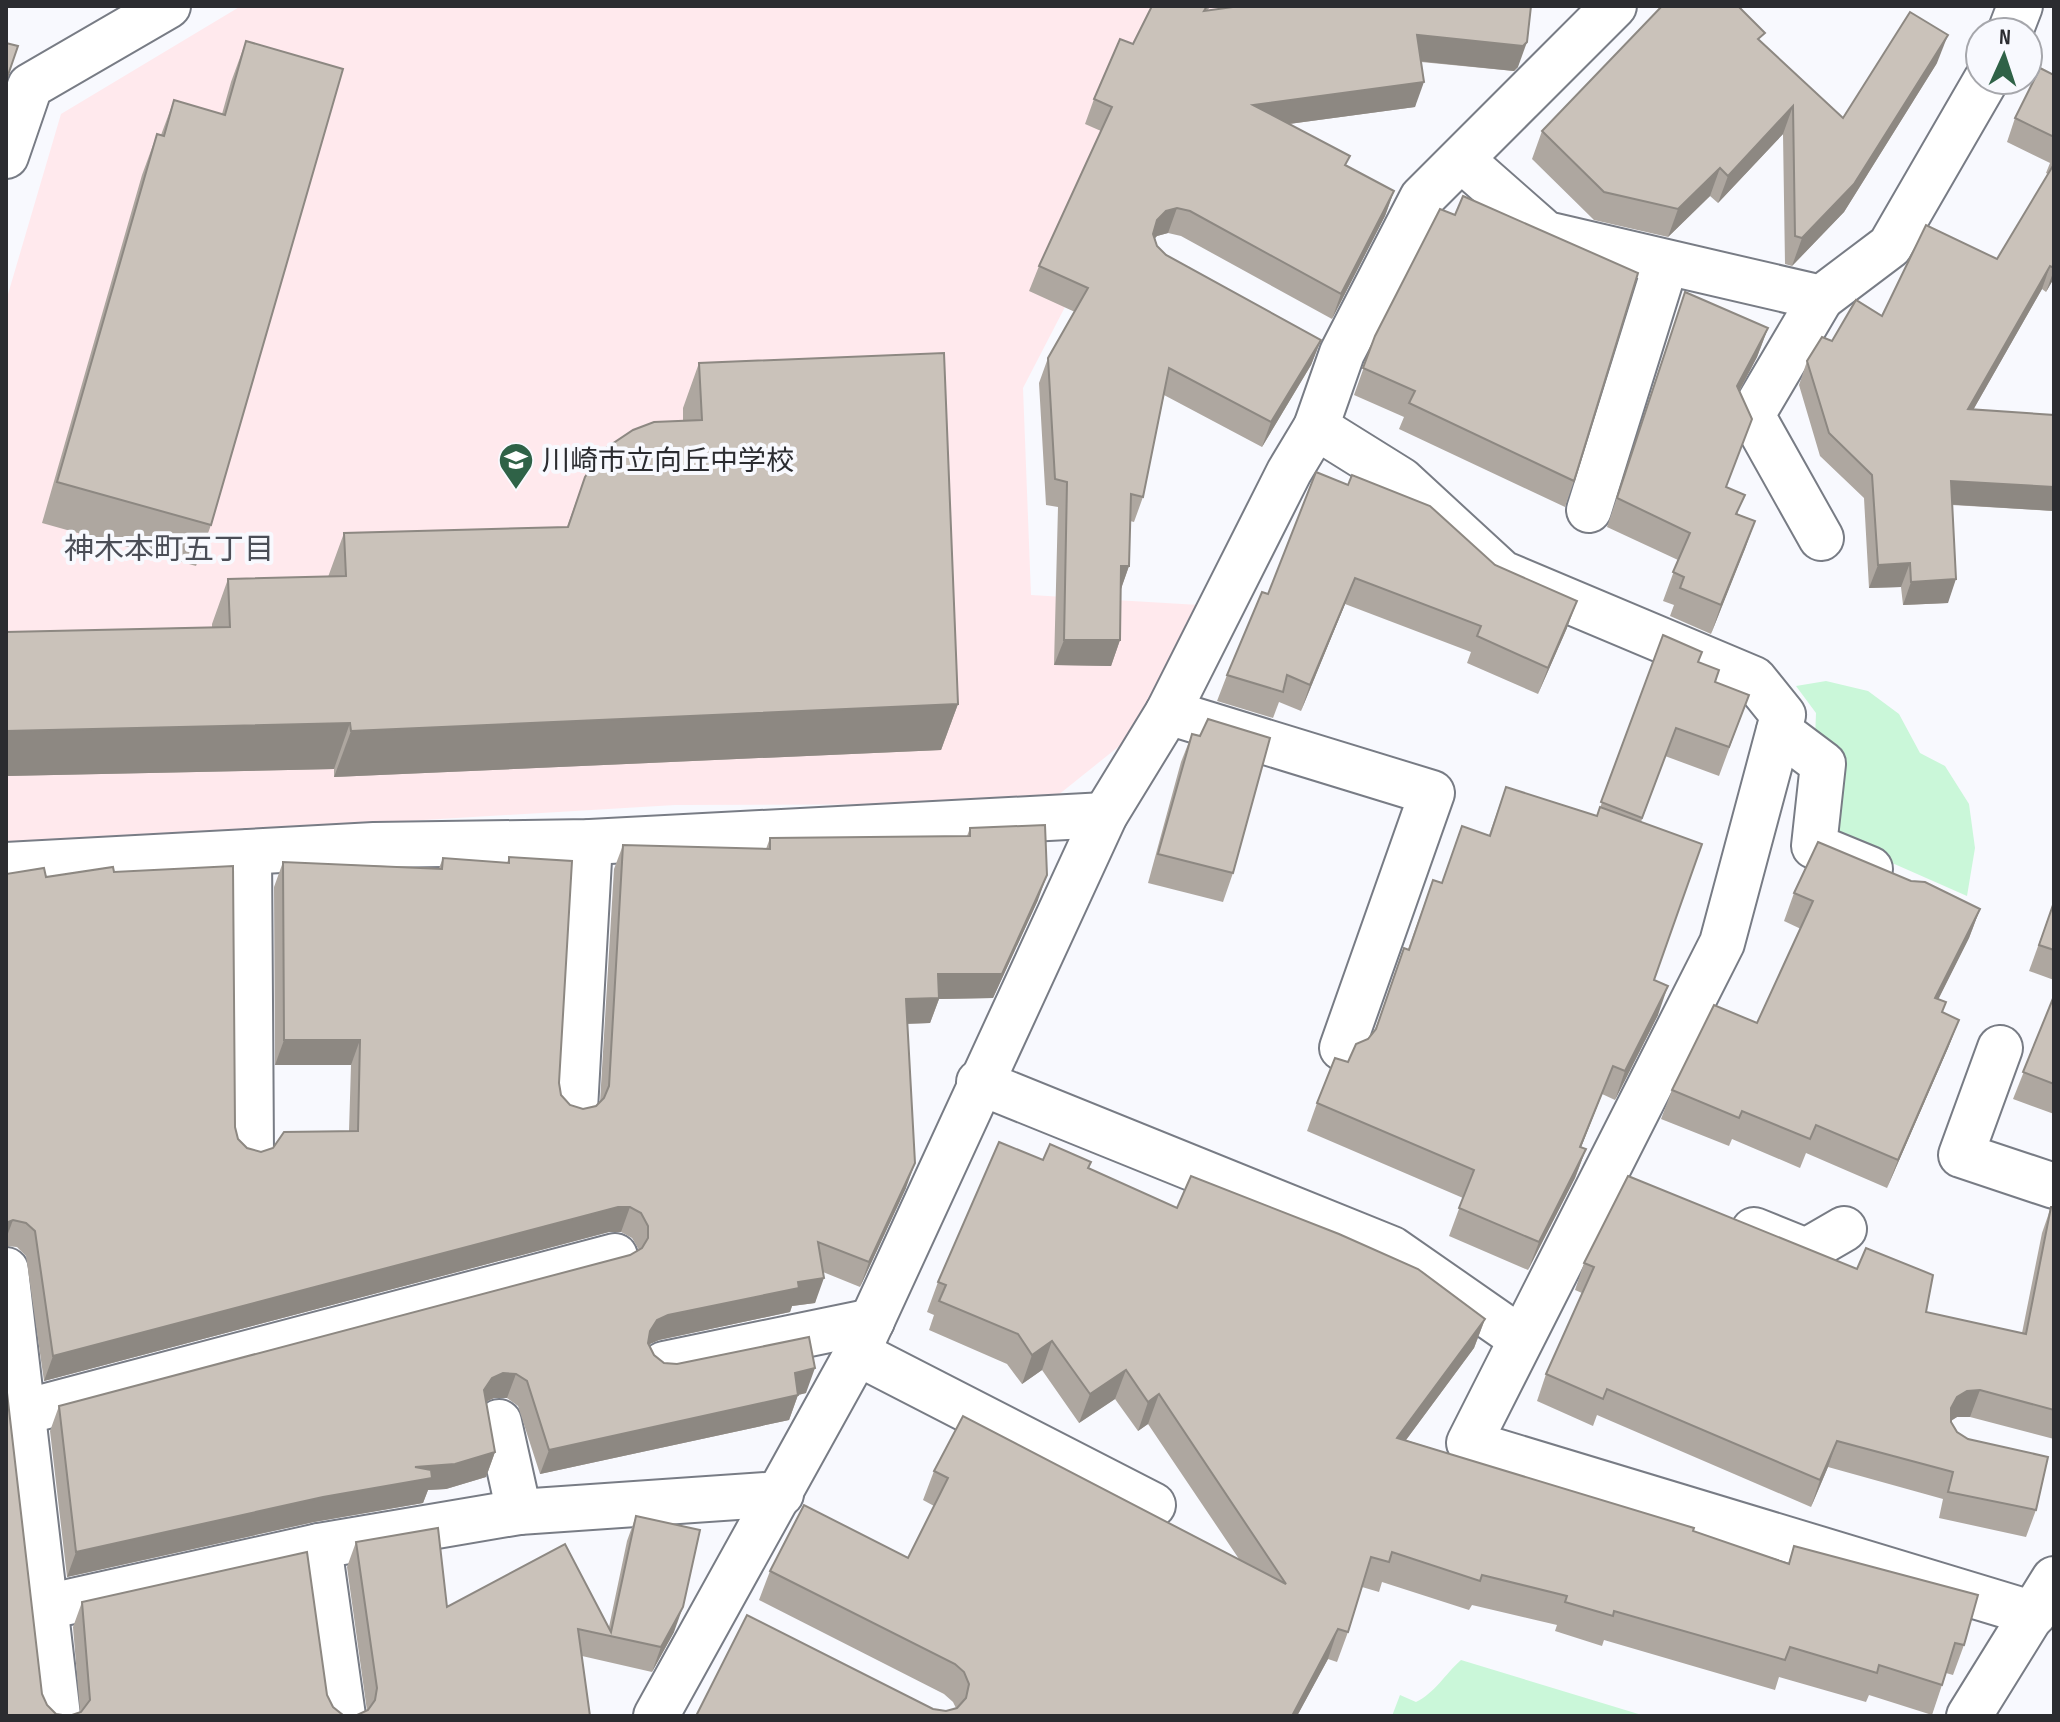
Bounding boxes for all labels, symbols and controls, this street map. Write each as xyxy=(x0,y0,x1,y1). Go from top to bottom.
north arrow xyxy=(1964,16,2044,96)
text: N xyxy=(1998,24,2012,51)
school or university icon: 川崎市立向丘中学校 xyxy=(497,441,535,491)
place label: 川崎市立向丘中学校 xyxy=(542,445,794,478)
district label: 神木本町五丁目 xyxy=(64,532,274,568)

